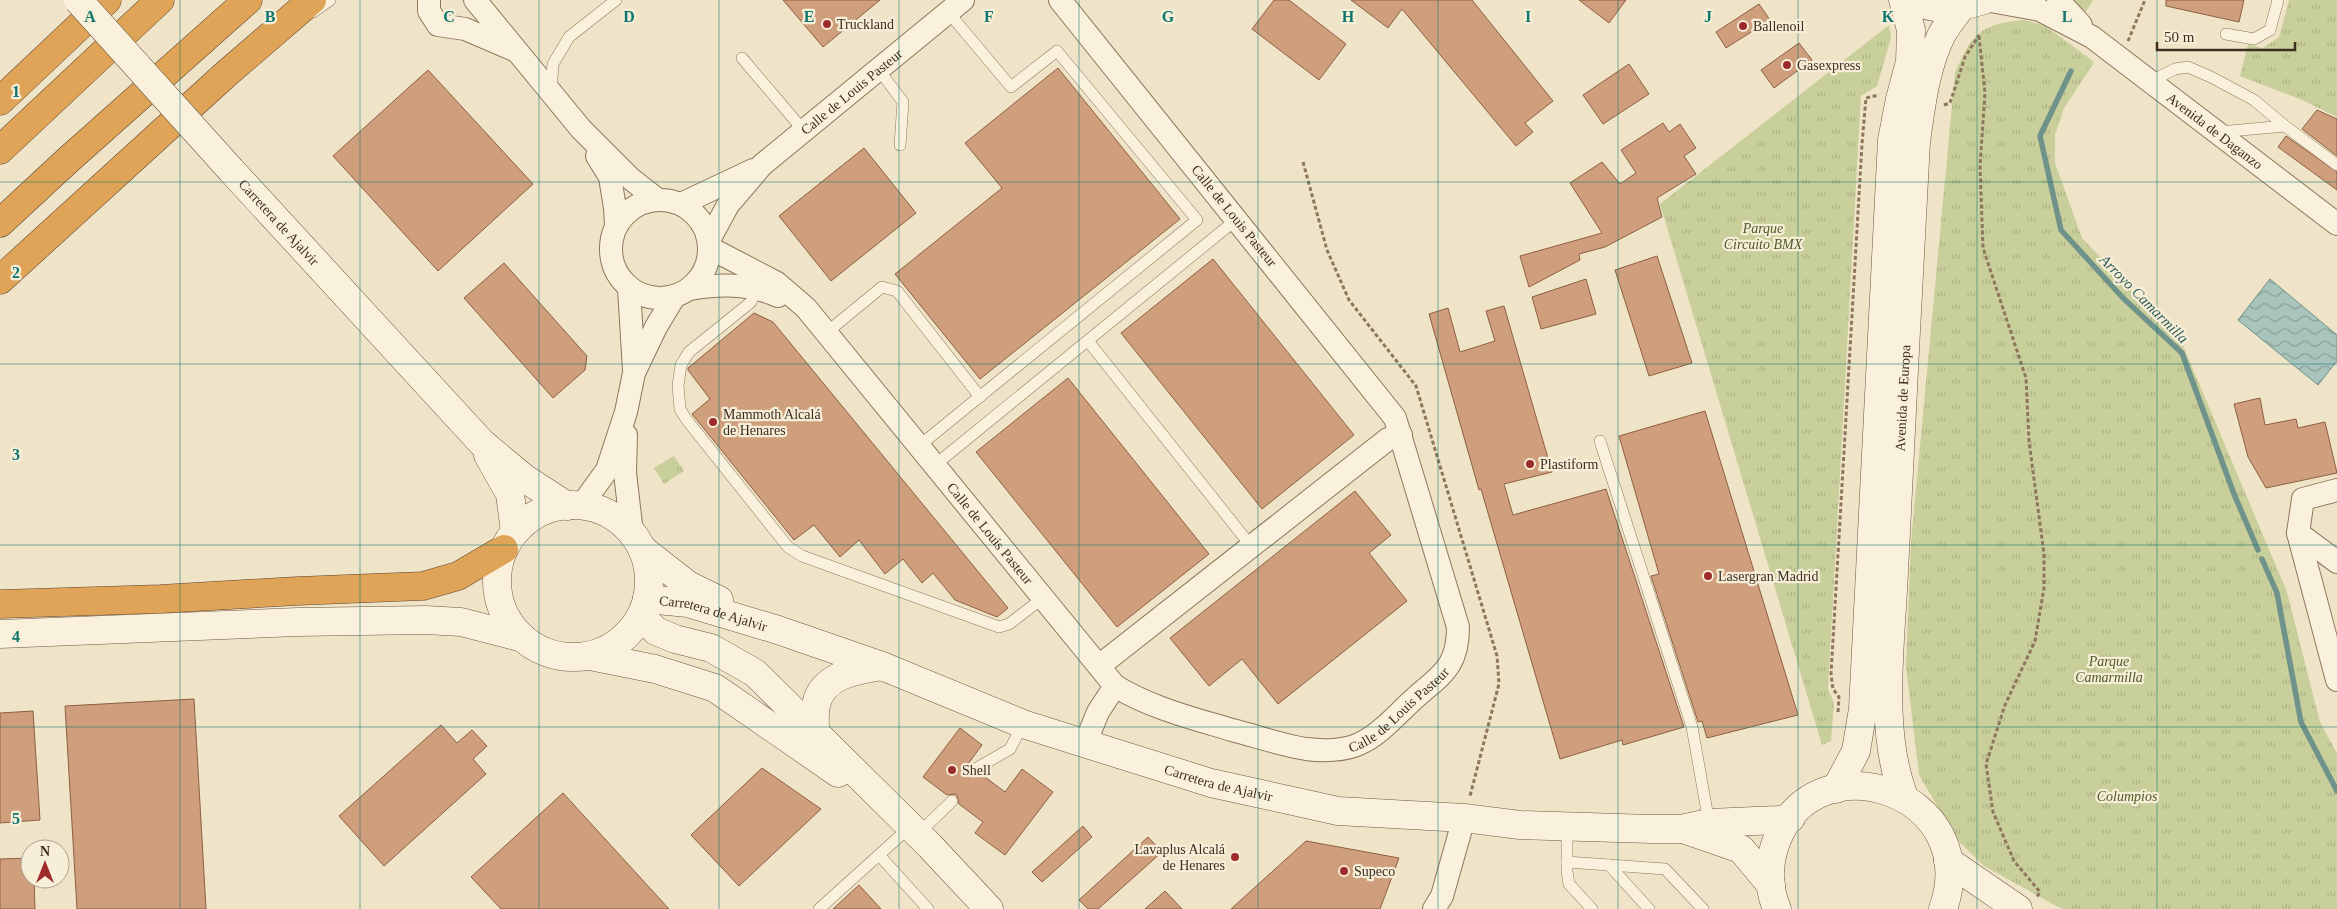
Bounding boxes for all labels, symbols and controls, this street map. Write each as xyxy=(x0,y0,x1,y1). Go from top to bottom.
text: A xyxy=(84,8,96,25)
text: B xyxy=(265,8,276,25)
text: C xyxy=(443,8,455,25)
text: D xyxy=(623,8,635,25)
text: E xyxy=(804,8,814,25)
text: F xyxy=(984,8,994,25)
text: G xyxy=(1162,8,1175,25)
text: H xyxy=(1342,8,1355,25)
text: I xyxy=(1525,8,1531,25)
text: J xyxy=(1704,8,1712,25)
text: K xyxy=(1882,8,1895,25)
text: L xyxy=(2062,8,2072,25)
place label: Truckland xyxy=(837,17,894,32)
marker: Truckland xyxy=(821,18,833,30)
place label: Ballenoil xyxy=(1753,19,1804,34)
marker: Ballenoil xyxy=(1737,20,1749,32)
scale bar xyxy=(2157,20,2294,52)
text: 50 m xyxy=(2164,29,2195,45)
street label: Calle de Louis Pasteur xyxy=(798,45,905,138)
place label: Gasexpress xyxy=(1797,58,1861,73)
marker: Gasexpress xyxy=(1781,59,1793,71)
text: 1 xyxy=(12,83,20,100)
street label: Avenida de Daganzo xyxy=(2164,89,2266,172)
street label: Calle de Louis Pasteur xyxy=(1188,162,1280,270)
street label: Carretera de Ajalvir xyxy=(236,176,322,269)
park label: Parque Circuito BMX xyxy=(1724,221,1803,252)
water label: Arroyo Camarmilla xyxy=(2096,251,2191,346)
text: 2 xyxy=(12,264,20,281)
street label: Avenida de Europa xyxy=(1892,343,1913,452)
place label: Mammoth Alcalá de Henares xyxy=(723,407,821,438)
marker: Mammoth Alcalá de Henares xyxy=(707,416,719,428)
text: 3 xyxy=(12,446,20,463)
place label: Plastiform xyxy=(1540,457,1598,472)
marker: Plastiform xyxy=(1524,458,1536,470)
street label: Calle de Louis Pasteur xyxy=(944,480,1036,587)
place label: Lasergran Madrid xyxy=(1718,569,1818,584)
marker: Lasergran Madrid xyxy=(1702,570,1714,582)
street label: Carretera de Ajalvir xyxy=(659,593,769,634)
text: 4 xyxy=(12,628,20,645)
park label: Parque Camarmilla xyxy=(2075,654,2143,685)
street label: Calle de Louis Pasteur xyxy=(1347,664,1452,755)
street label: Carretera de Ajalvir xyxy=(1163,761,1274,804)
place label: Shell xyxy=(962,763,991,778)
marker: Shell xyxy=(946,764,958,776)
park label: Columpios xyxy=(2097,789,2158,804)
text: 5 xyxy=(12,810,20,827)
north arrow xyxy=(20,839,70,889)
place label: Lavaplus Alcalá de Henares xyxy=(1134,842,1226,873)
text: N xyxy=(40,844,50,859)
marker: Lavaplus Alcalá de Henares xyxy=(1229,851,1241,863)
place label: Supeco xyxy=(1354,864,1395,879)
marker: Supeco xyxy=(1338,865,1350,877)

